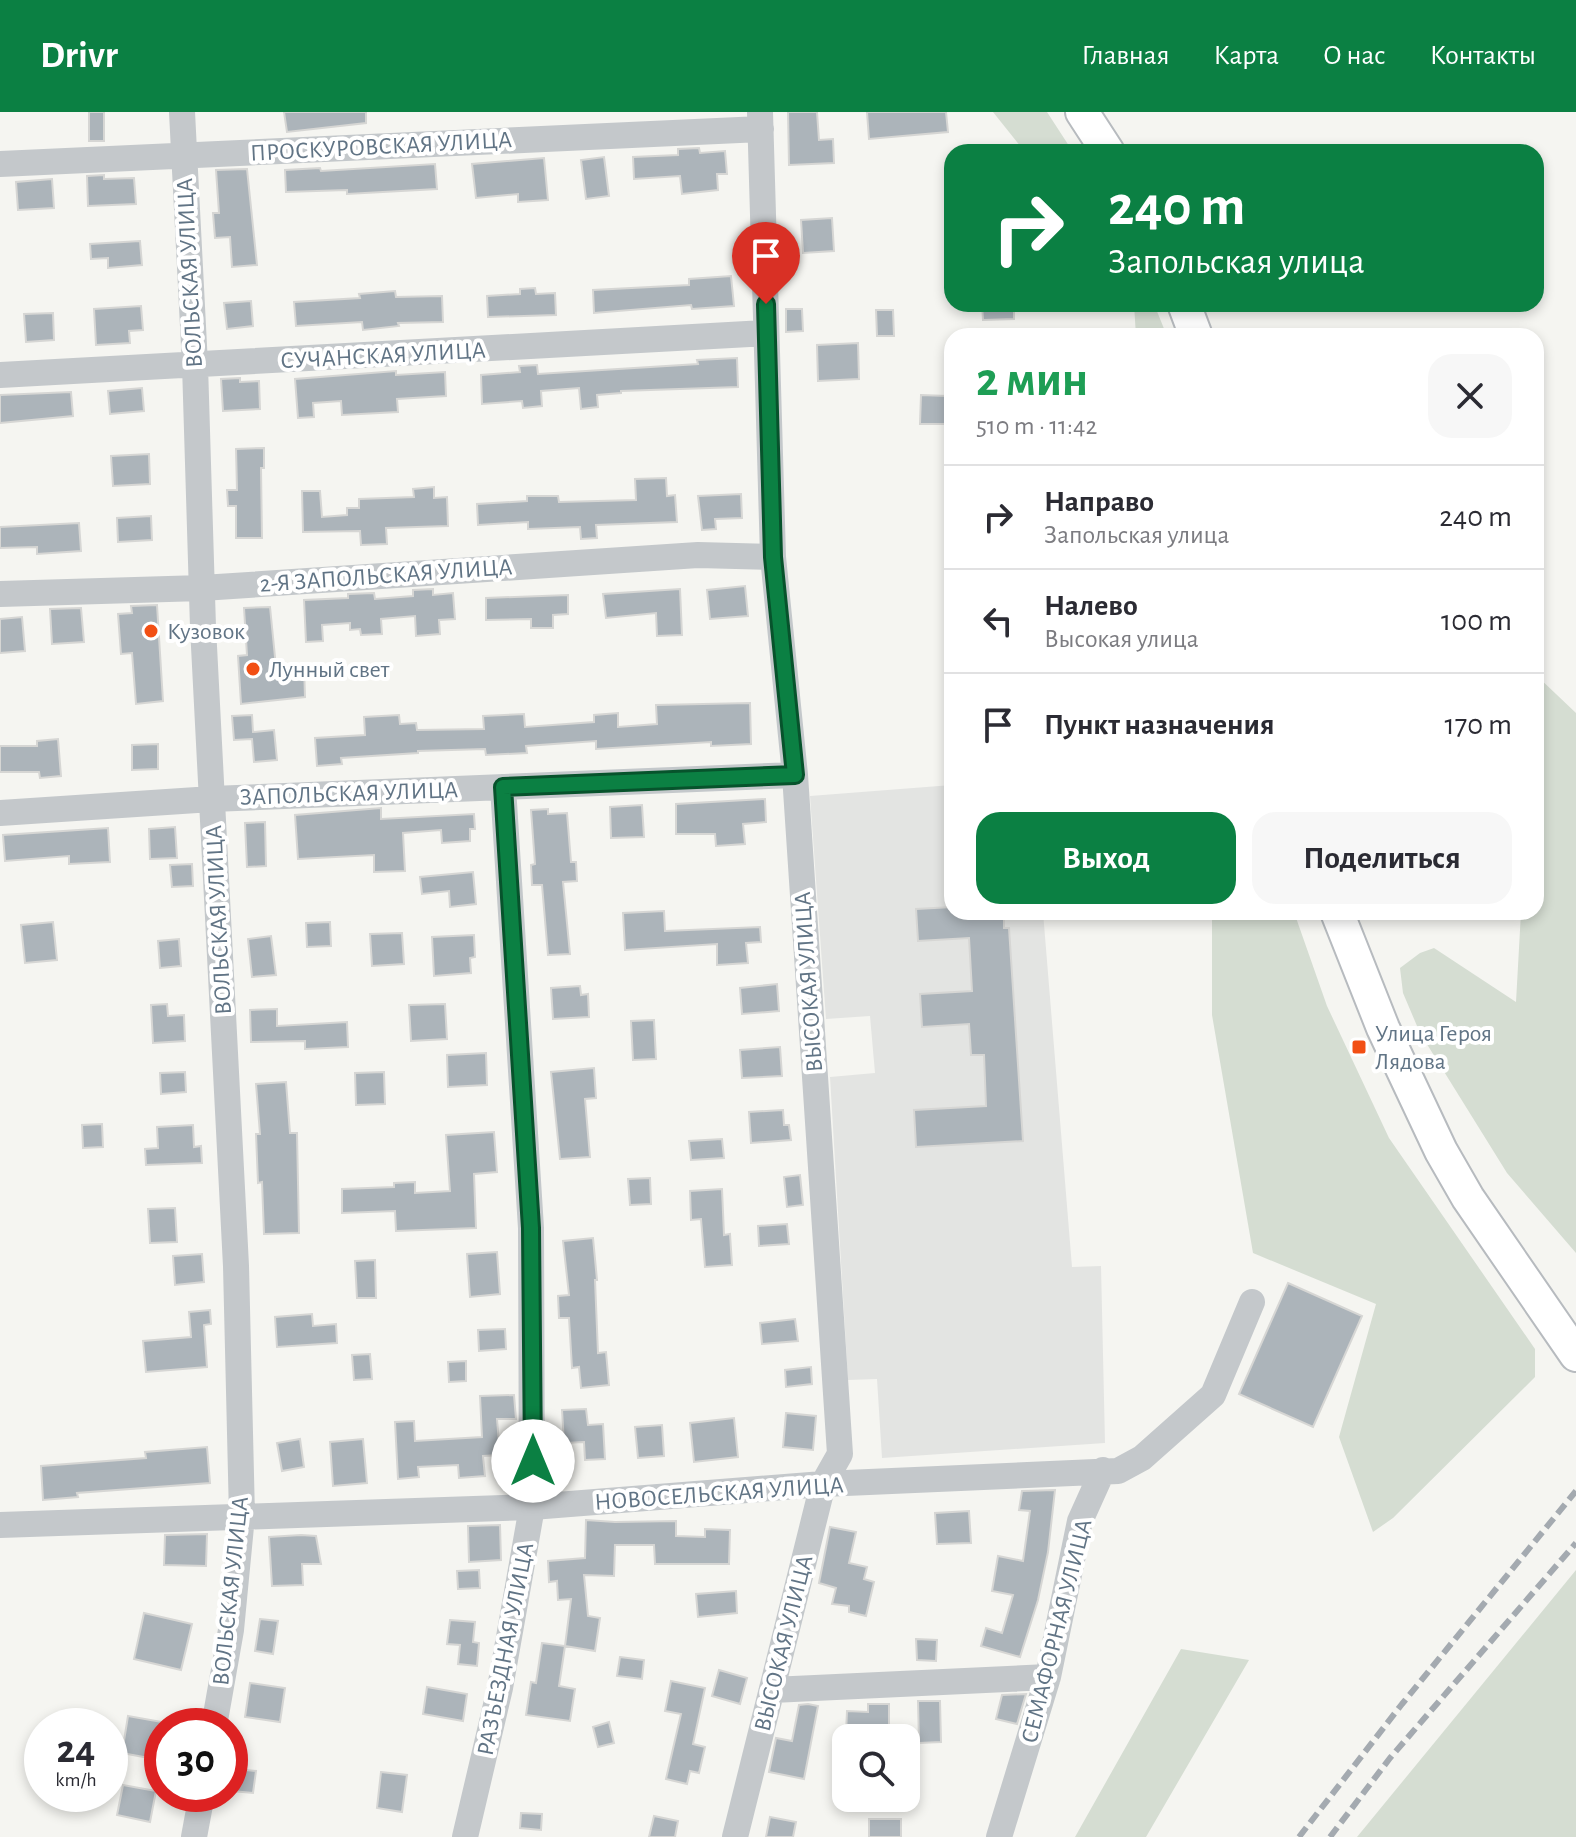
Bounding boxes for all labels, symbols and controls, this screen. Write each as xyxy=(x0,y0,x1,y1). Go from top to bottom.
text: Drivr xyxy=(40,37,118,75)
text: Главная xyxy=(1081,42,1169,70)
text: Карта xyxy=(1213,42,1279,70)
text: О нас xyxy=(1323,42,1386,70)
text: Контакты xyxy=(1430,42,1536,70)
street label: ПРОСКУРОВСКАЯ УЛИЦА xyxy=(250,128,513,166)
icon: right xyxy=(976,176,1080,280)
street label: ВОЛЬСКАЯ УЛИЦА xyxy=(173,177,207,369)
text: 240 m xyxy=(1108,179,1245,235)
pin xyxy=(732,222,800,304)
icon: arrive xyxy=(744,234,788,278)
text: Запольская улица xyxy=(1108,244,1365,280)
street label: СУЧАНСКАЯ УЛИЦА xyxy=(280,339,486,373)
button: close xyxy=(1428,354,1512,438)
text: 2 мин xyxy=(976,357,1088,405)
text: 510 m · 11:42 xyxy=(976,413,1097,439)
text: Направо xyxy=(1044,487,1154,517)
icon: right xyxy=(976,495,1020,539)
text: 240 m xyxy=(1439,502,1512,532)
text: Запольская улица xyxy=(1044,522,1229,548)
street label: 2-Я ЗАПОЛЬСКАЯ УЛИЦА xyxy=(259,555,513,597)
text: Налево xyxy=(1044,591,1138,621)
icon: left xyxy=(976,599,1020,643)
text: 100 m xyxy=(1441,606,1512,636)
place label: Кузовок xyxy=(167,620,245,644)
marker: Кузовок xyxy=(142,622,160,640)
text: Высокая улица xyxy=(1044,626,1199,652)
place label: Лунный свет xyxy=(269,658,390,682)
marker: Лунный свет xyxy=(244,660,262,678)
icon: arrive xyxy=(976,703,1020,747)
text: Пункт назначения xyxy=(1044,710,1275,740)
text: 170 m xyxy=(1444,710,1512,740)
street label: ЗАПОЛЬСКАЯ УЛИЦА xyxy=(239,778,459,810)
button: Выход xyxy=(976,812,1236,904)
button: Поделиться xyxy=(1252,812,1512,904)
street label: ВОЛЬСКАЯ УЛИЦА xyxy=(202,824,236,1016)
street label: ВЫСОКАЯ УЛИЦА xyxy=(791,891,827,1073)
place label: Улица Героя Лядова xyxy=(1375,1022,1492,1074)
marker: Улица Героя Лядова xyxy=(1350,1038,1368,1056)
position arrow xyxy=(491,1419,575,1503)
street label: НОВОСЕЛЬСКАЯ УЛИЦА xyxy=(594,1473,844,1515)
street label: ВОЛЬСКАЯ УЛИЦА xyxy=(209,1495,253,1687)
street label: СЕМАФОРНАЯ УЛИЦА xyxy=(1018,1517,1096,1746)
street label: РАЗЪЕЗДНАЯ УЛИЦА xyxy=(474,1541,538,1758)
street label: ВЫСОКАЯ УЛИЦА xyxy=(750,1553,817,1734)
speed limit sign: 30 xyxy=(144,1708,248,1812)
map controls xyxy=(832,1724,920,1812)
button: search xyxy=(832,1724,920,1812)
text: 24 xyxy=(57,1730,95,1770)
text: km/h xyxy=(55,1770,97,1790)

